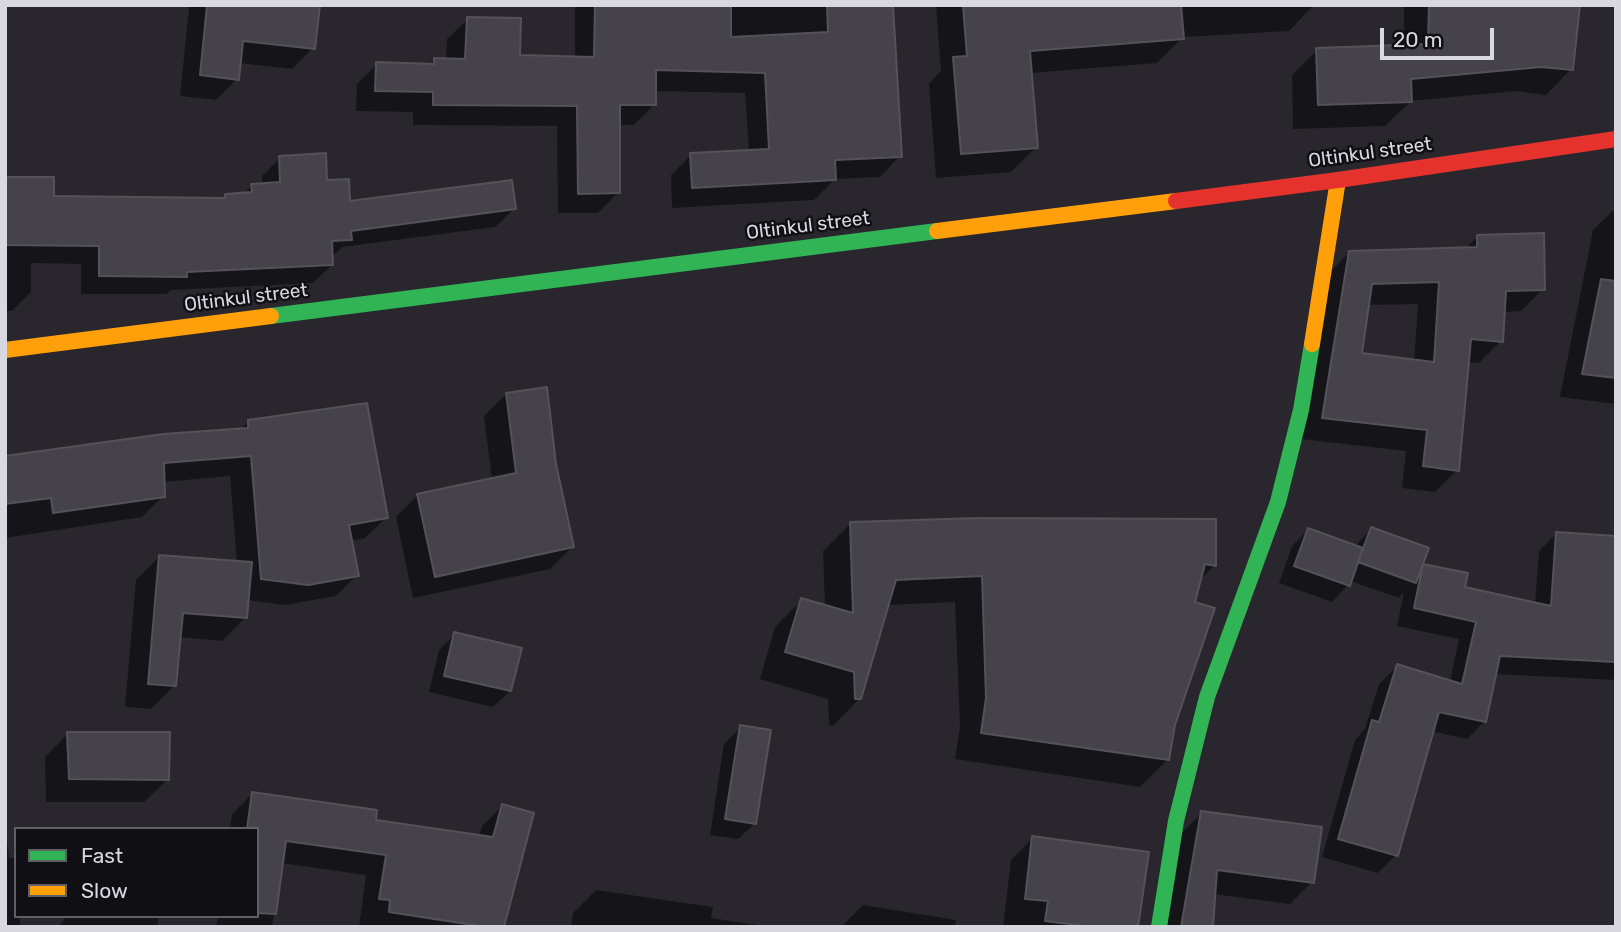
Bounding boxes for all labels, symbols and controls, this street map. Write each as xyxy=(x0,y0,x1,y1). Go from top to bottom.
scale bar xyxy=(1383,14,1497,58)
text: 20 m xyxy=(1393,27,1442,52)
street label: Oltinkul street xyxy=(1307,133,1433,173)
street label: Oltinkul street xyxy=(745,207,871,245)
street label: Oltinkul street xyxy=(183,279,309,317)
legend xyxy=(14,827,259,918)
text: Fast xyxy=(81,843,123,868)
text: Slow xyxy=(81,878,128,903)

